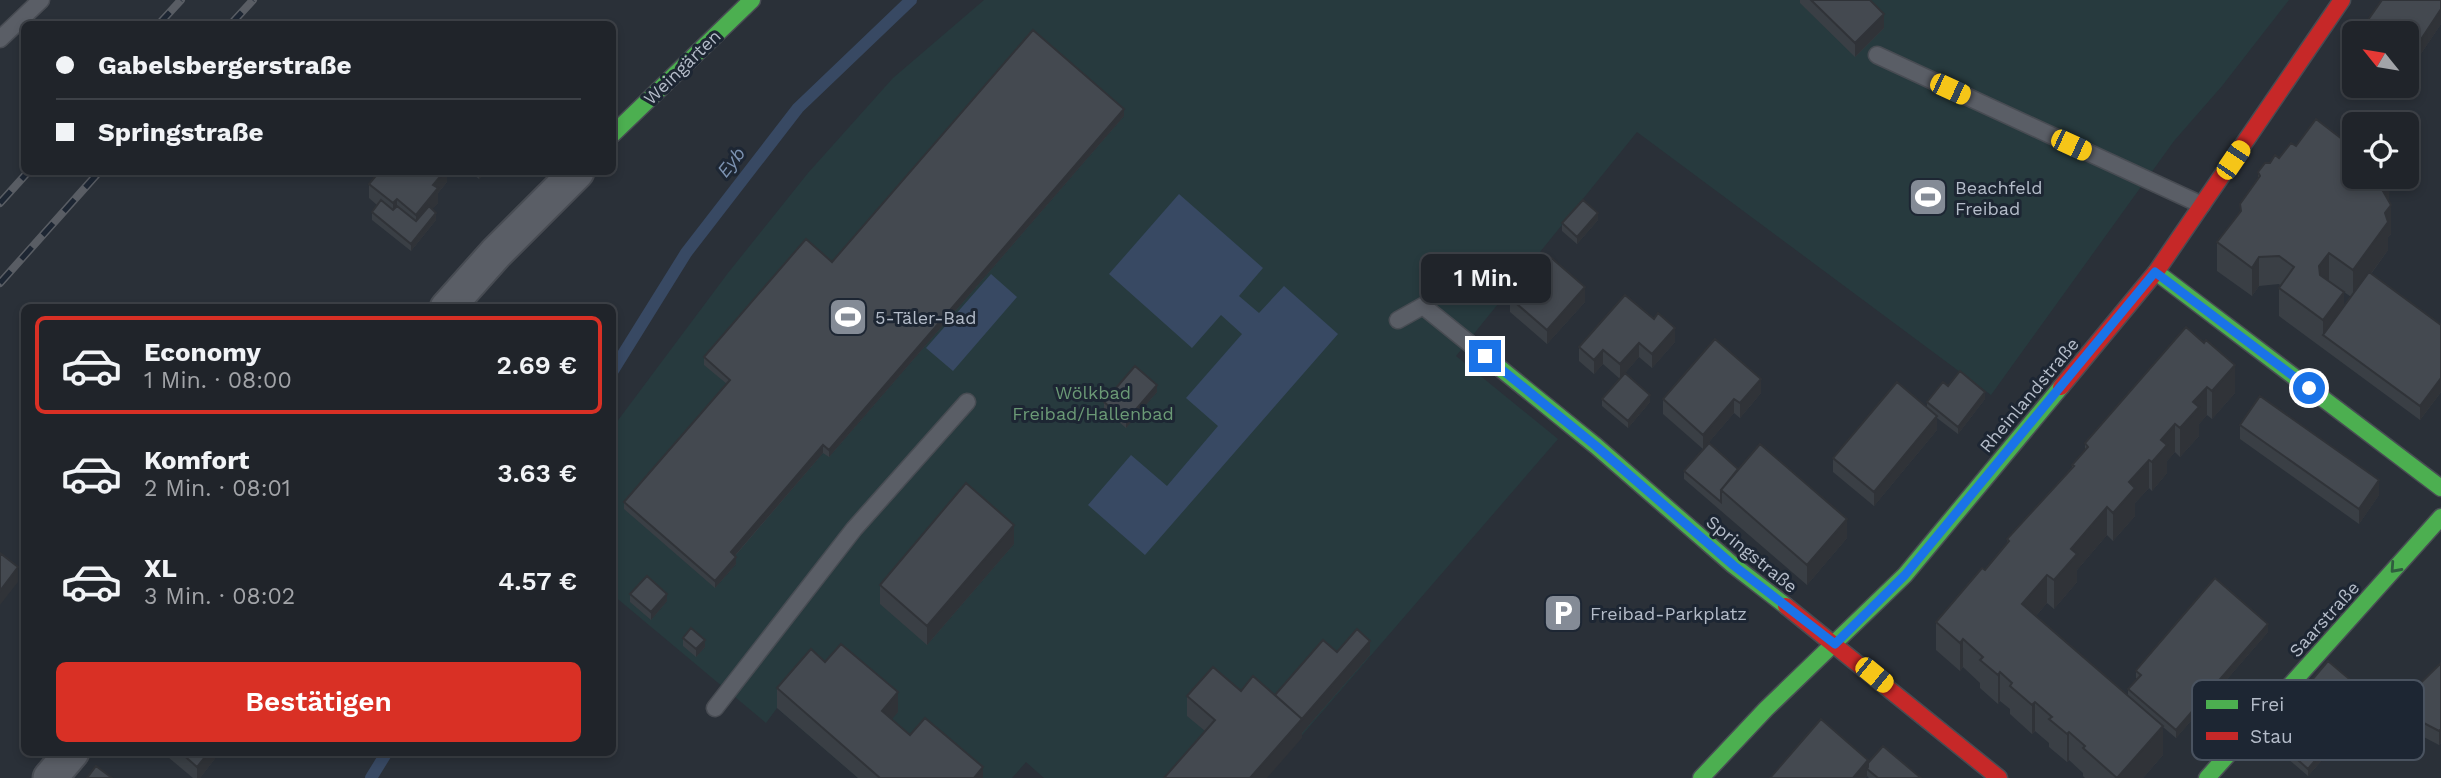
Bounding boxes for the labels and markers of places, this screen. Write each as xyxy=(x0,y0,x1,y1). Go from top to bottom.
sports icon: Beachfeld Freibad xyxy=(1907,176,1949,218)
place label: Beachfeld Freibad xyxy=(1955,177,2042,219)
sports icon: 5-Täler-Bad xyxy=(827,296,869,338)
place label: 5-Täler-Bad xyxy=(875,307,977,328)
parking icon: Freibad-Parkplatz xyxy=(1542,592,1584,634)
place label: Freibad-Parkplatz xyxy=(1590,603,1747,624)

